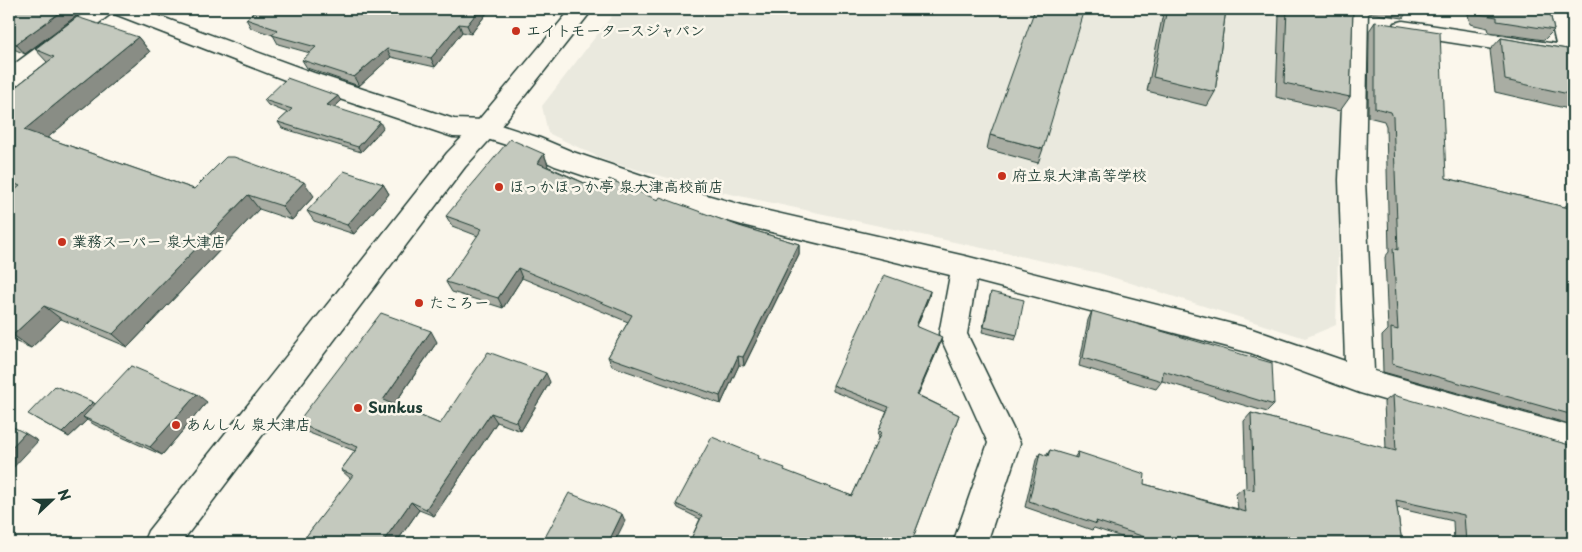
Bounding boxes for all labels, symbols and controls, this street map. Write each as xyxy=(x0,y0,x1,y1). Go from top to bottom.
place label: エイトモータースジャパン xyxy=(526,18,705,41)
marker: エイトモータースジャパン xyxy=(510,25,522,37)
place label: 府立泉大津高等学校 xyxy=(1012,163,1147,186)
marker: 府立泉大津高等学校 xyxy=(996,170,1008,182)
place label: ほっかほっか亭 泉大津高校前店 xyxy=(509,174,724,197)
marker: ほっかほっか亭 泉大津高校前店 xyxy=(493,181,505,193)
place label: 業務スーパー 泉大津店 xyxy=(72,229,226,252)
marker: 業務スーパー 泉大津店 xyxy=(56,236,68,248)
place label: たころー xyxy=(429,290,489,313)
marker: たころー xyxy=(413,297,425,309)
place label: Sunkus xyxy=(368,395,423,418)
marker: Sunkus xyxy=(352,402,364,414)
place label: あんしん 泉大津店 xyxy=(186,412,311,435)
marker: あんしん 泉大津店 xyxy=(170,419,182,431)
north arrow xyxy=(28,474,78,524)
text: N xyxy=(53,486,76,504)

